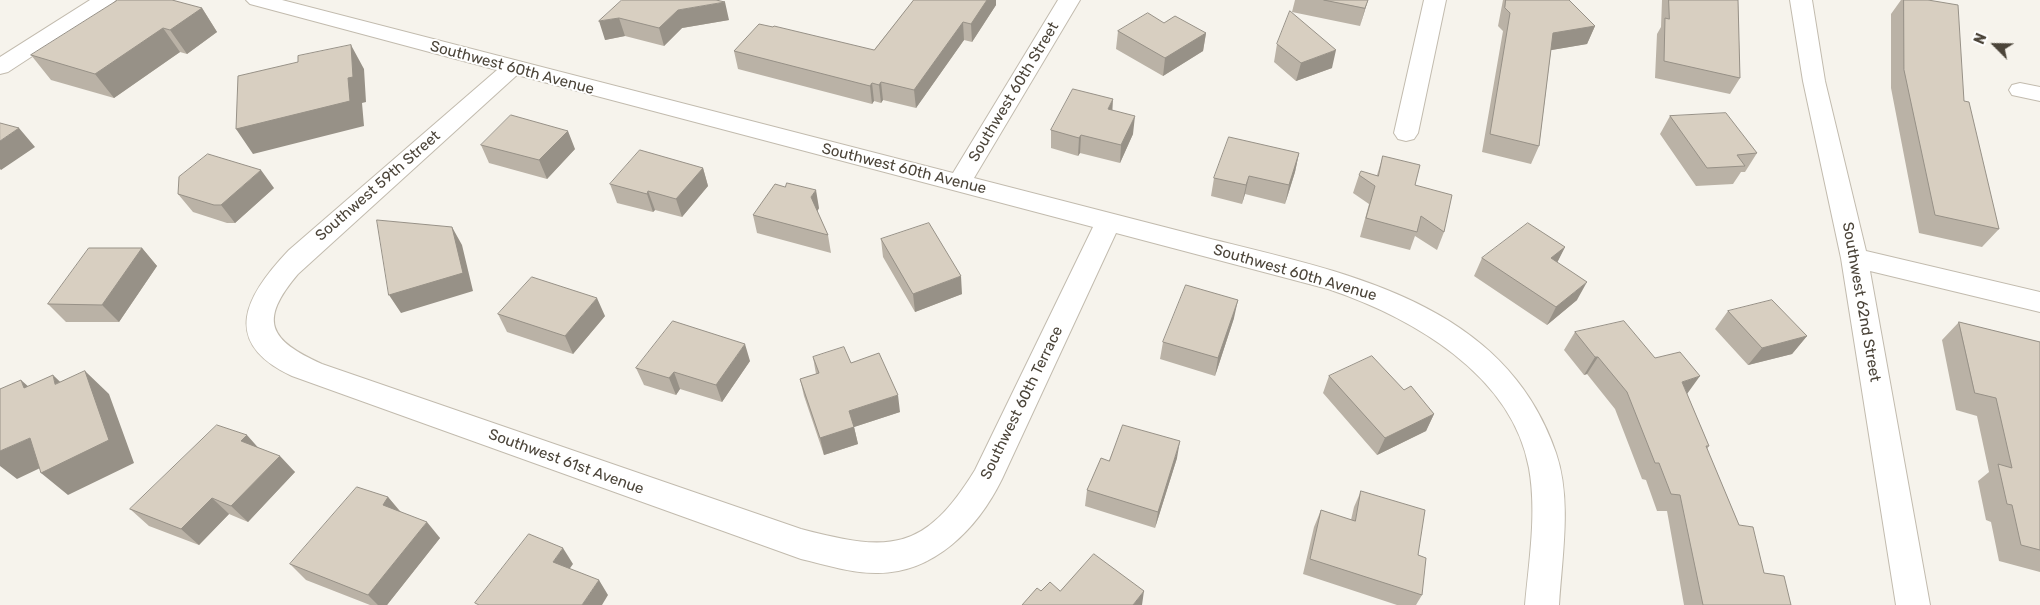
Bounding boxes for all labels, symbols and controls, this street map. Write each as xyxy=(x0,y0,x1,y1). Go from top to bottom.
street label: Southwest 60th Street xyxy=(965,19,1063,165)
north arrow xyxy=(1970,20,2020,70)
text: N xyxy=(1971,31,1991,47)
street label: Southwest 60th Avenue xyxy=(428,37,596,99)
street label: Southwest 59th Street xyxy=(312,127,444,245)
street label: Southwest 60th Avenue xyxy=(820,140,988,198)
street label: Southwest 62nd Street xyxy=(1838,221,1884,383)
street label: Southwest 60th Avenue xyxy=(1211,241,1379,305)
street label: Southwest 60th Terrace xyxy=(977,323,1067,483)
street label: Southwest 61st Avenue xyxy=(486,425,646,499)

